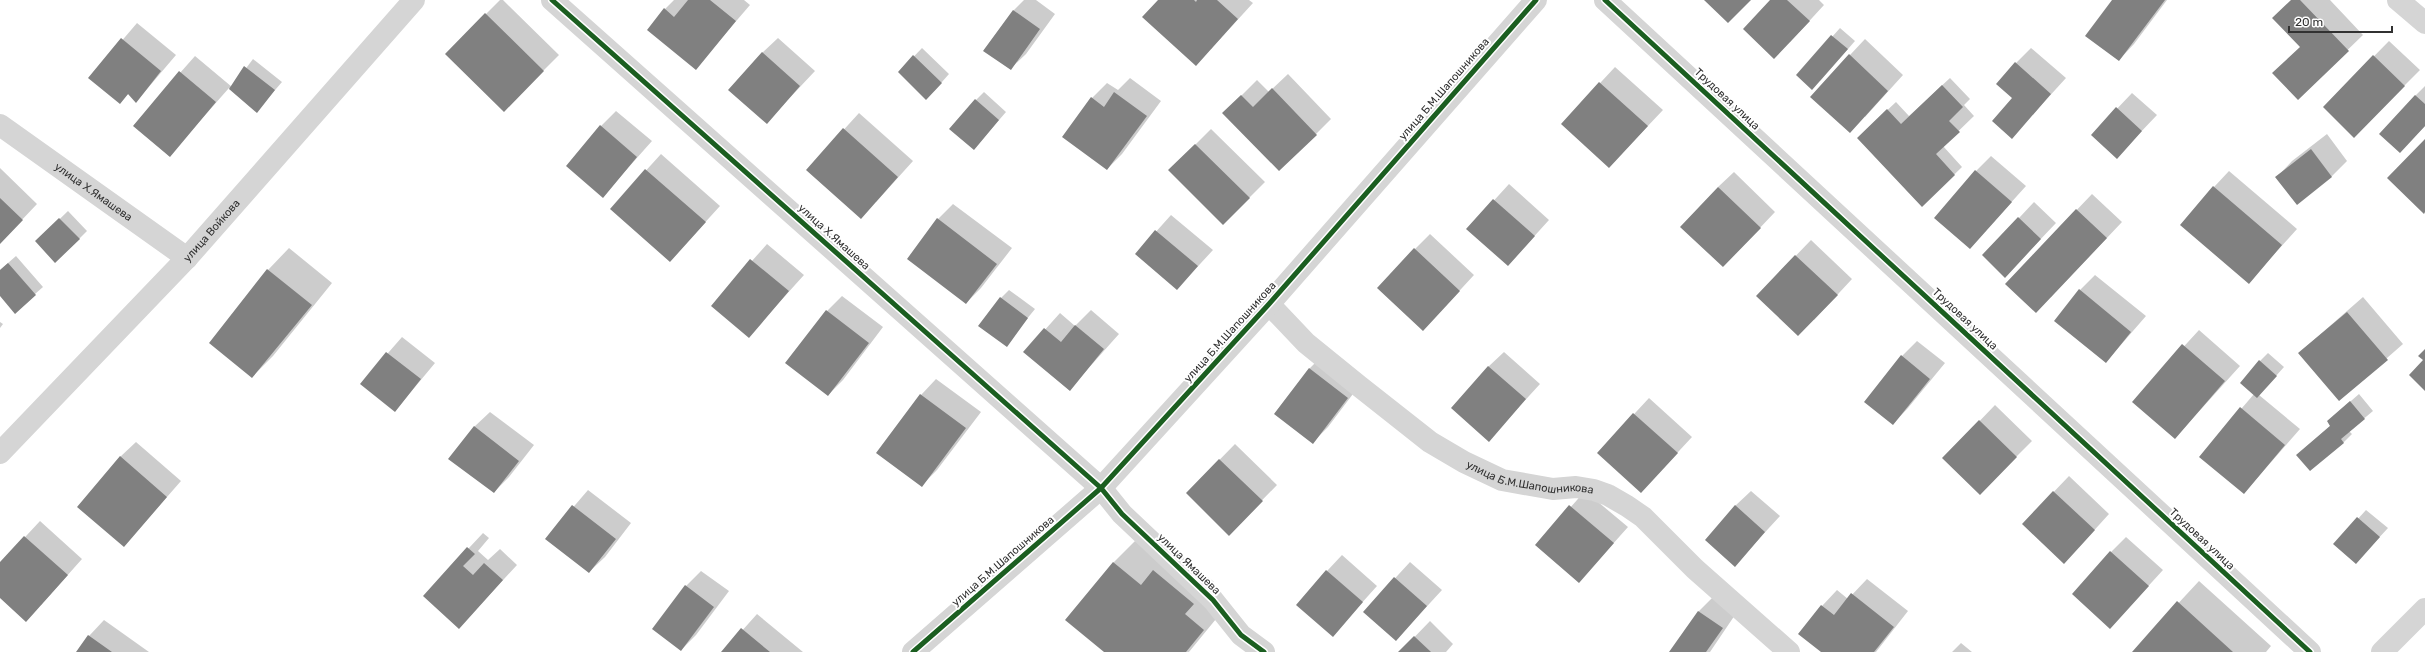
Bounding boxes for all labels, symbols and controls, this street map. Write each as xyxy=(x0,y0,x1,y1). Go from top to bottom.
scale bar xyxy=(2289,8,2392,34)
text: 20 m xyxy=(2295,15,2323,29)
street label: улица Б.М.Шапошникова xyxy=(1396,35,1492,143)
street label: Трудовая улица xyxy=(1692,66,1762,132)
street label: улица Х.Ямашева xyxy=(52,160,135,224)
street label: улица Войкова xyxy=(180,196,242,264)
street label: улица Х.Ямашева xyxy=(795,201,873,273)
street label: улица Б.М.Шапошникова xyxy=(1181,279,1279,385)
street label: Трудовая улица xyxy=(1930,286,2000,352)
street label: улица Б.М.Шапошникова xyxy=(1464,458,1595,496)
street label: Трудовая улица xyxy=(2167,506,2237,572)
street label: улица Б.М.Шапошникова xyxy=(949,513,1057,609)
street label: улица Ямашева xyxy=(1155,531,1223,597)

